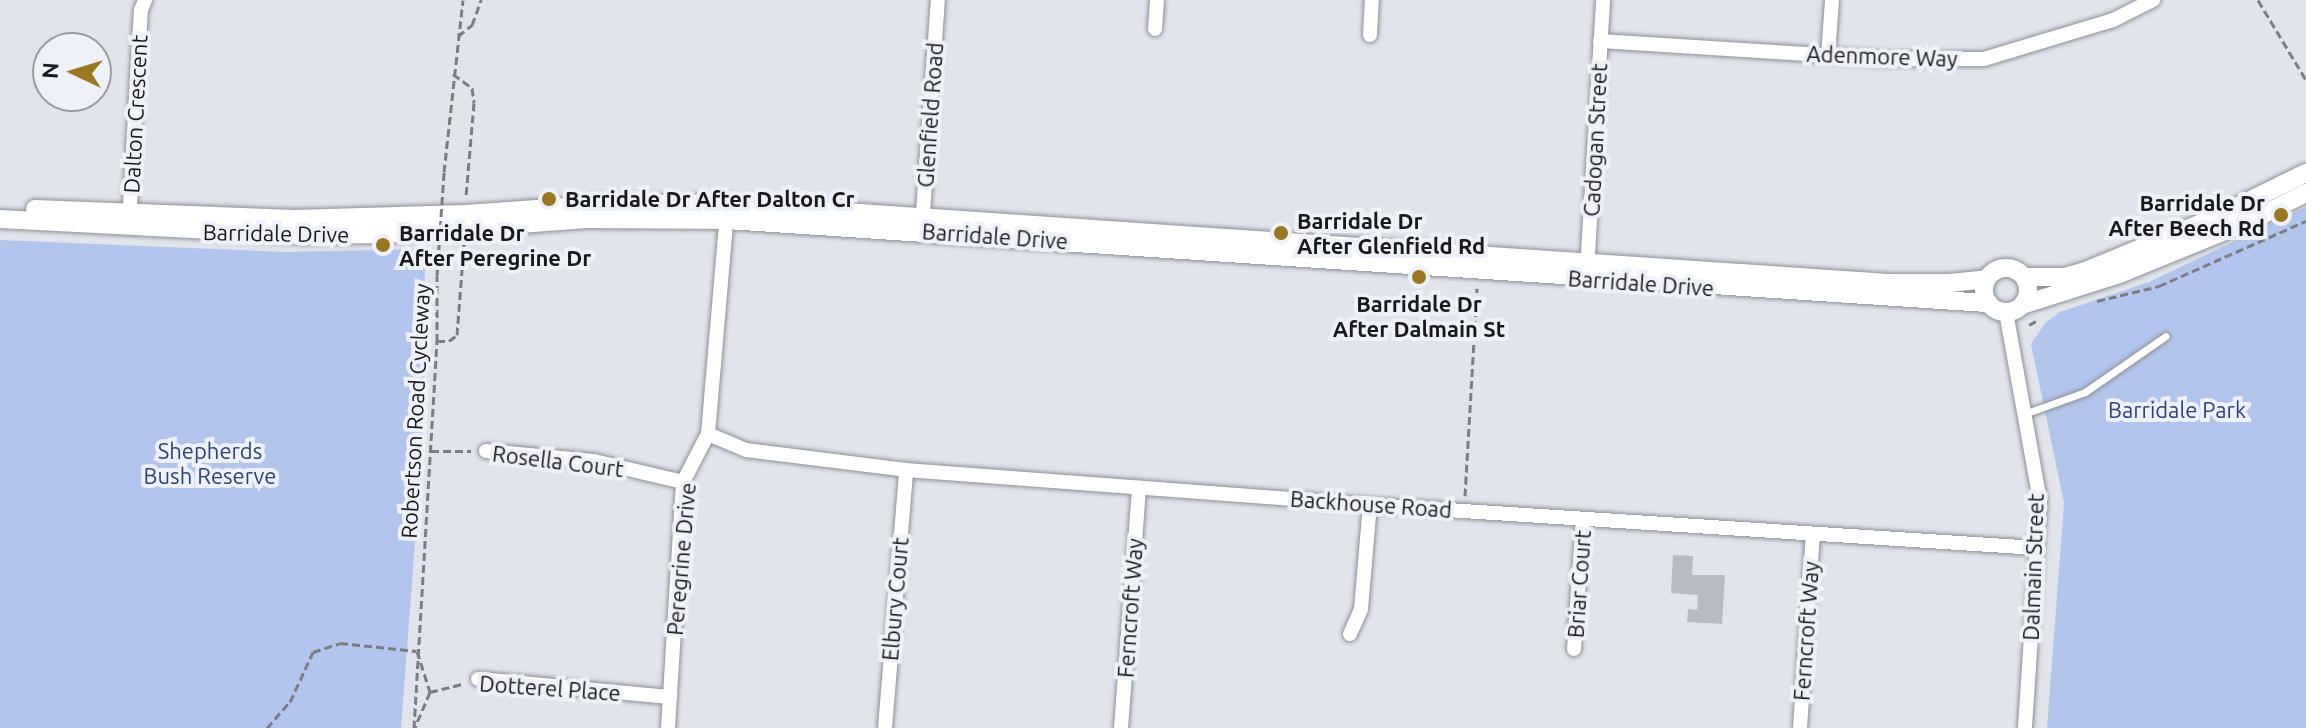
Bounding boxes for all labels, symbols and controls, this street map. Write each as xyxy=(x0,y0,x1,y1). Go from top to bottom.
north arrow xyxy=(32,32,112,112)
street label: Dalton Crescent xyxy=(118,34,152,194)
street label: Adenmore Way xyxy=(1806,40,1958,72)
street label: Glenfield Road xyxy=(912,42,948,188)
text: N xyxy=(37,61,63,80)
street label: Cadogan Street xyxy=(1578,63,1612,217)
place label: Barridale Dr After Dalton Cr xyxy=(565,186,855,212)
place label: Barridale Dr After Beech Rd xyxy=(2108,189,2265,240)
marker: Barridale Dr After Dalton Cr xyxy=(540,190,558,208)
marker: Barridale Dr After Beech Rd xyxy=(2272,206,2290,224)
place label: Barridale Dr After Glenfield Rd xyxy=(1297,207,1485,258)
street label: Barridale Drive xyxy=(921,218,1069,254)
street label: Barridale Drive xyxy=(203,219,349,247)
place label: Barridale Dr After Peregrine Dr xyxy=(399,219,591,270)
marker: Barridale Dr After Glenfield Rd xyxy=(1272,224,1290,242)
marker: Barridale Dr After Peregrine Dr xyxy=(374,236,392,254)
street label: Barridale Drive xyxy=(1567,265,1715,301)
marker: Barridale Dr After Dalmain St xyxy=(1410,268,1428,286)
street label: Robertson Road Cycleway xyxy=(395,283,435,539)
place label: Barridale Dr After Dalmain St xyxy=(1333,290,1505,342)
park label: Barridale Park xyxy=(2108,397,2246,423)
park label: Shepherds Bush Reserve xyxy=(144,437,276,488)
street label: Rosella Court xyxy=(491,440,625,482)
street label: Peregrine Drive xyxy=(661,481,701,637)
street label: Backhouse Road xyxy=(1289,485,1453,523)
street label: Dalmain Street xyxy=(2017,493,2049,641)
street label: Briar Court xyxy=(1562,529,1596,639)
street label: Elbury Court xyxy=(876,536,914,662)
street label: Ferncroft Way xyxy=(1112,537,1148,679)
street label: Ferncroft Way xyxy=(1788,560,1824,702)
street label: Dotterel Place xyxy=(478,670,622,706)

